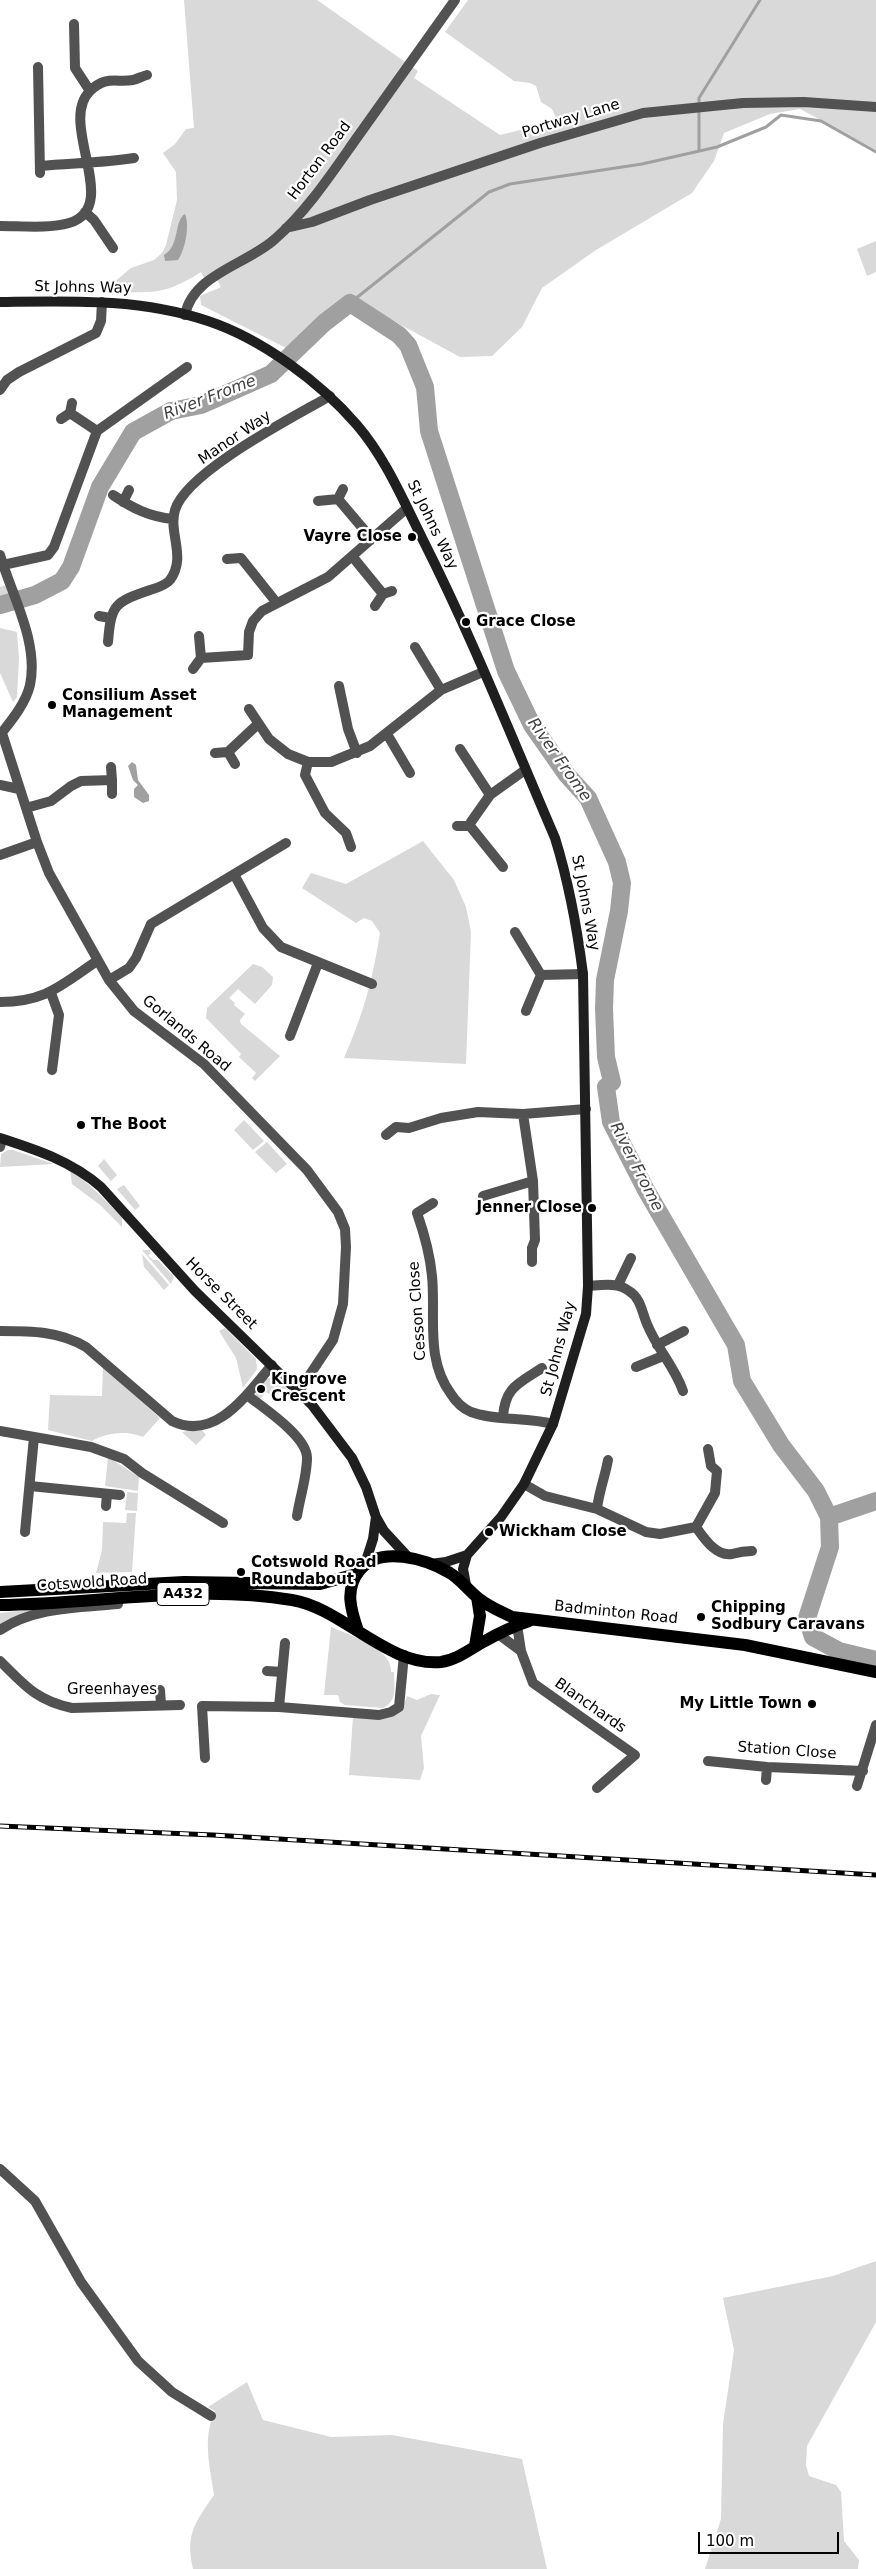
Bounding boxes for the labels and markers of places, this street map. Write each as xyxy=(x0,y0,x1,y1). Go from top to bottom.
place label: Vayre Close xyxy=(303,528,402,546)
marker: Vayre Close xyxy=(406,531,418,543)
place label: Grace Close xyxy=(476,613,576,631)
marker: Grace Close xyxy=(460,616,472,628)
place label: Consilium Asset Management xyxy=(62,687,197,722)
marker: Consilium Asset Management xyxy=(46,699,58,711)
place label: The Boot xyxy=(91,1116,167,1134)
marker: The Boot xyxy=(75,1119,87,1131)
place label: Jenner Close xyxy=(477,1199,582,1217)
marker: Jenner Close xyxy=(586,1202,598,1214)
place label: Kingrove Crescent xyxy=(271,1371,347,1406)
marker: Kingrove Crescent xyxy=(255,1383,267,1395)
place label: Wickham Close xyxy=(499,1523,627,1541)
marker: Wickham Close xyxy=(483,1526,495,1538)
place label: Cotswold Road Roundabout xyxy=(251,1554,376,1589)
marker: Cotswold Road Roundabout xyxy=(235,1566,247,1578)
place label: Chipping Sodbury Caravans xyxy=(711,1599,865,1634)
marker: Chipping Sodbury Caravans xyxy=(695,1611,707,1623)
place label: My Little Town xyxy=(679,1695,802,1713)
marker: My Little Town xyxy=(806,1698,818,1710)

